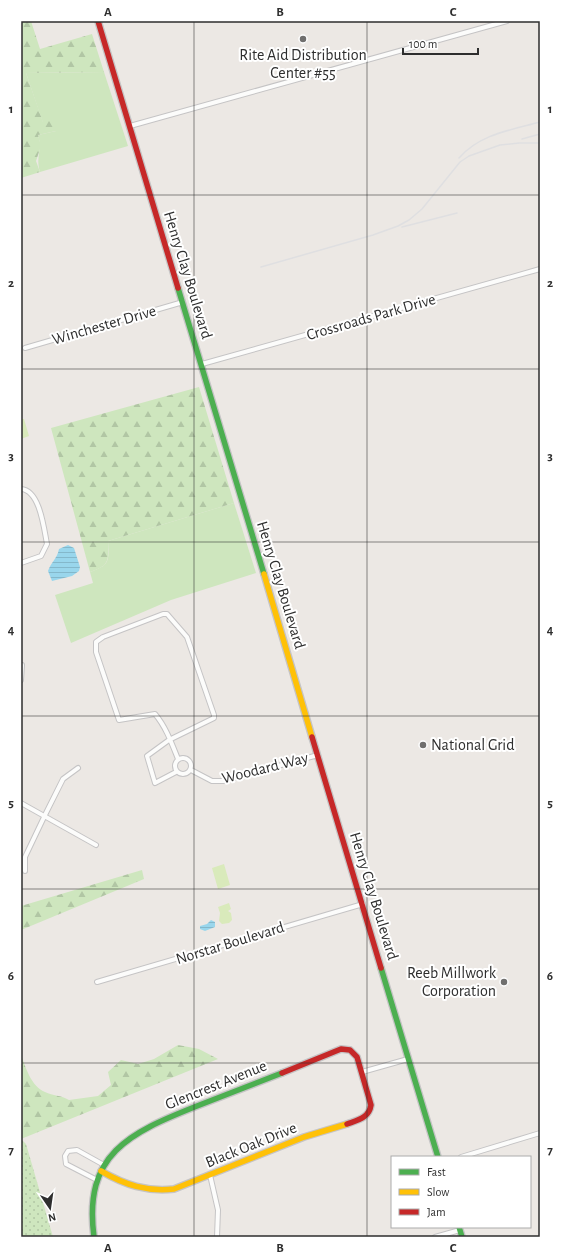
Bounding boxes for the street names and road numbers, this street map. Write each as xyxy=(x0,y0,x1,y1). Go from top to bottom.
street label: Henry Clay Boulevard xyxy=(160,209,215,341)
street label: Crossroads Park Drive xyxy=(305,291,437,343)
street label: Winchester Drive xyxy=(50,302,158,348)
street label: Henry Clay Boulevard xyxy=(253,519,308,651)
street label: Woodard Way xyxy=(220,750,310,787)
street label: Henry Clay Boulevard xyxy=(346,830,401,962)
street label: Norstar Boulevard xyxy=(174,919,286,967)
street label: Glencrest Avenue xyxy=(163,1057,269,1113)
street label: Black Oak Drive xyxy=(203,1119,299,1171)

